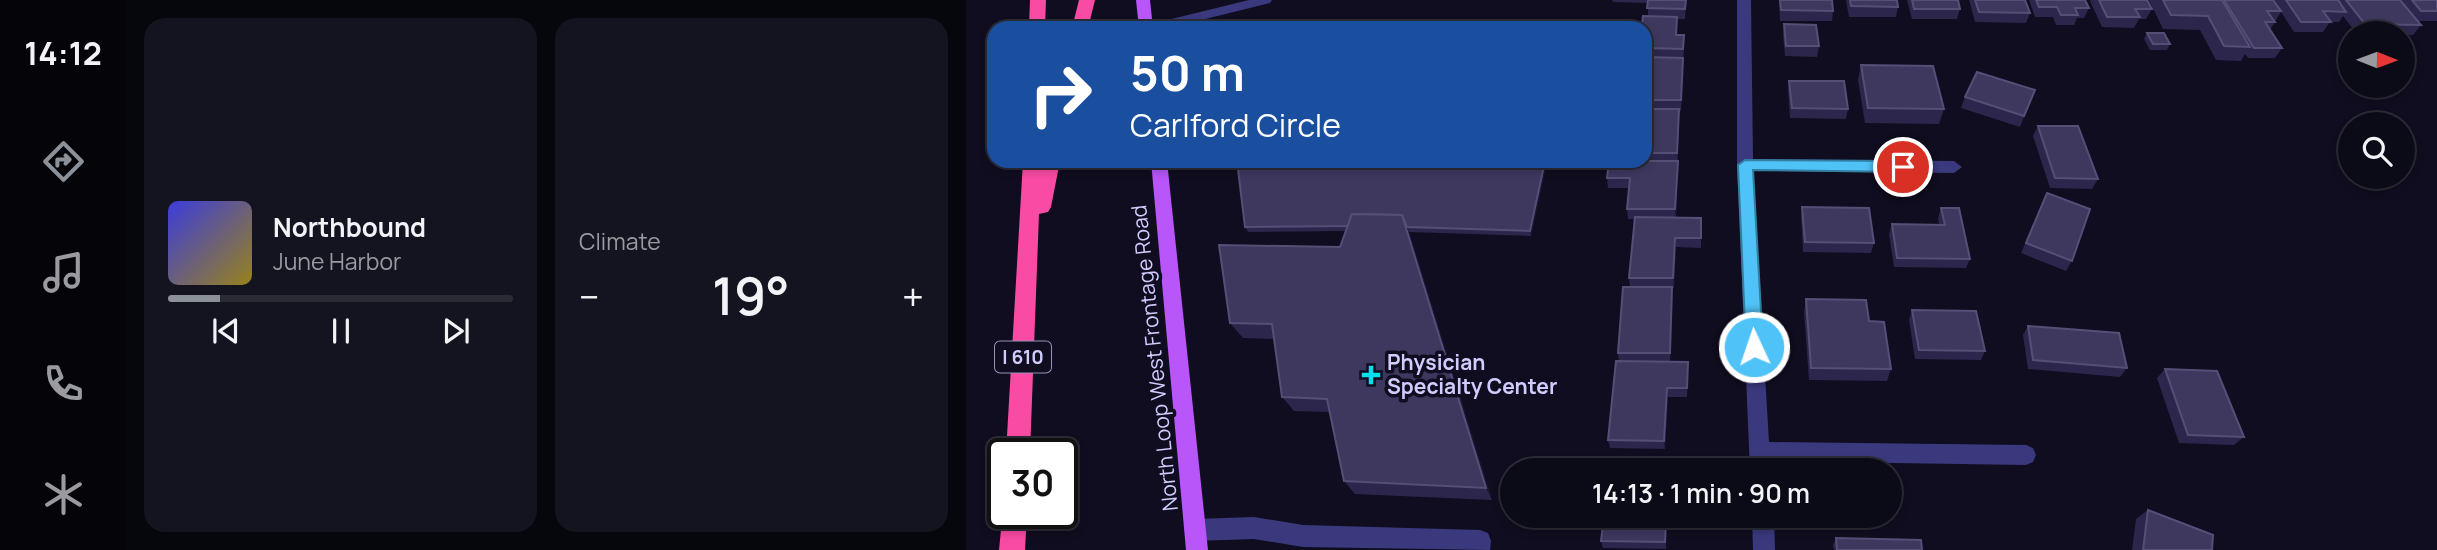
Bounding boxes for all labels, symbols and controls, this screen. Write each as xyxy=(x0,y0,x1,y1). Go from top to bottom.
north arrow xyxy=(2338,21,2415,98)
map controls xyxy=(2338,21,2415,189)
text: 14:12 xyxy=(24,31,102,75)
text: 50 m xyxy=(1130,39,1245,106)
icon: right xyxy=(1015,49,1106,140)
text: Carlford Circle xyxy=(1130,103,1341,147)
button: search xyxy=(2338,112,2415,189)
icon: directions xyxy=(39,137,88,186)
pin xyxy=(1873,137,1933,197)
icon: arrive xyxy=(1884,148,1922,186)
street label: North Loop West Frontage Road xyxy=(1124,204,1184,512)
text: Northbound xyxy=(273,209,426,245)
text: Climate xyxy=(579,225,661,257)
text: June Harbor xyxy=(273,245,401,277)
icon: music xyxy=(39,248,88,297)
text: 19° xyxy=(712,260,790,331)
text: − xyxy=(579,270,600,322)
text: + xyxy=(902,270,924,322)
position arrow xyxy=(1717,310,1791,384)
icon: previous xyxy=(207,312,245,350)
icon: pause xyxy=(322,312,360,350)
icon: next xyxy=(437,312,475,350)
road number: I 610 xyxy=(995,342,1051,372)
place label: Physician Specialty Center xyxy=(1387,348,1557,400)
icon: phone xyxy=(39,359,88,408)
marker: Physician Specialty Center xyxy=(1361,365,1381,385)
speed limit sign: 30 xyxy=(987,438,1078,529)
icon: climate xyxy=(39,470,88,519)
text: 14:13 · 1 min · 90 m xyxy=(1592,475,1810,511)

